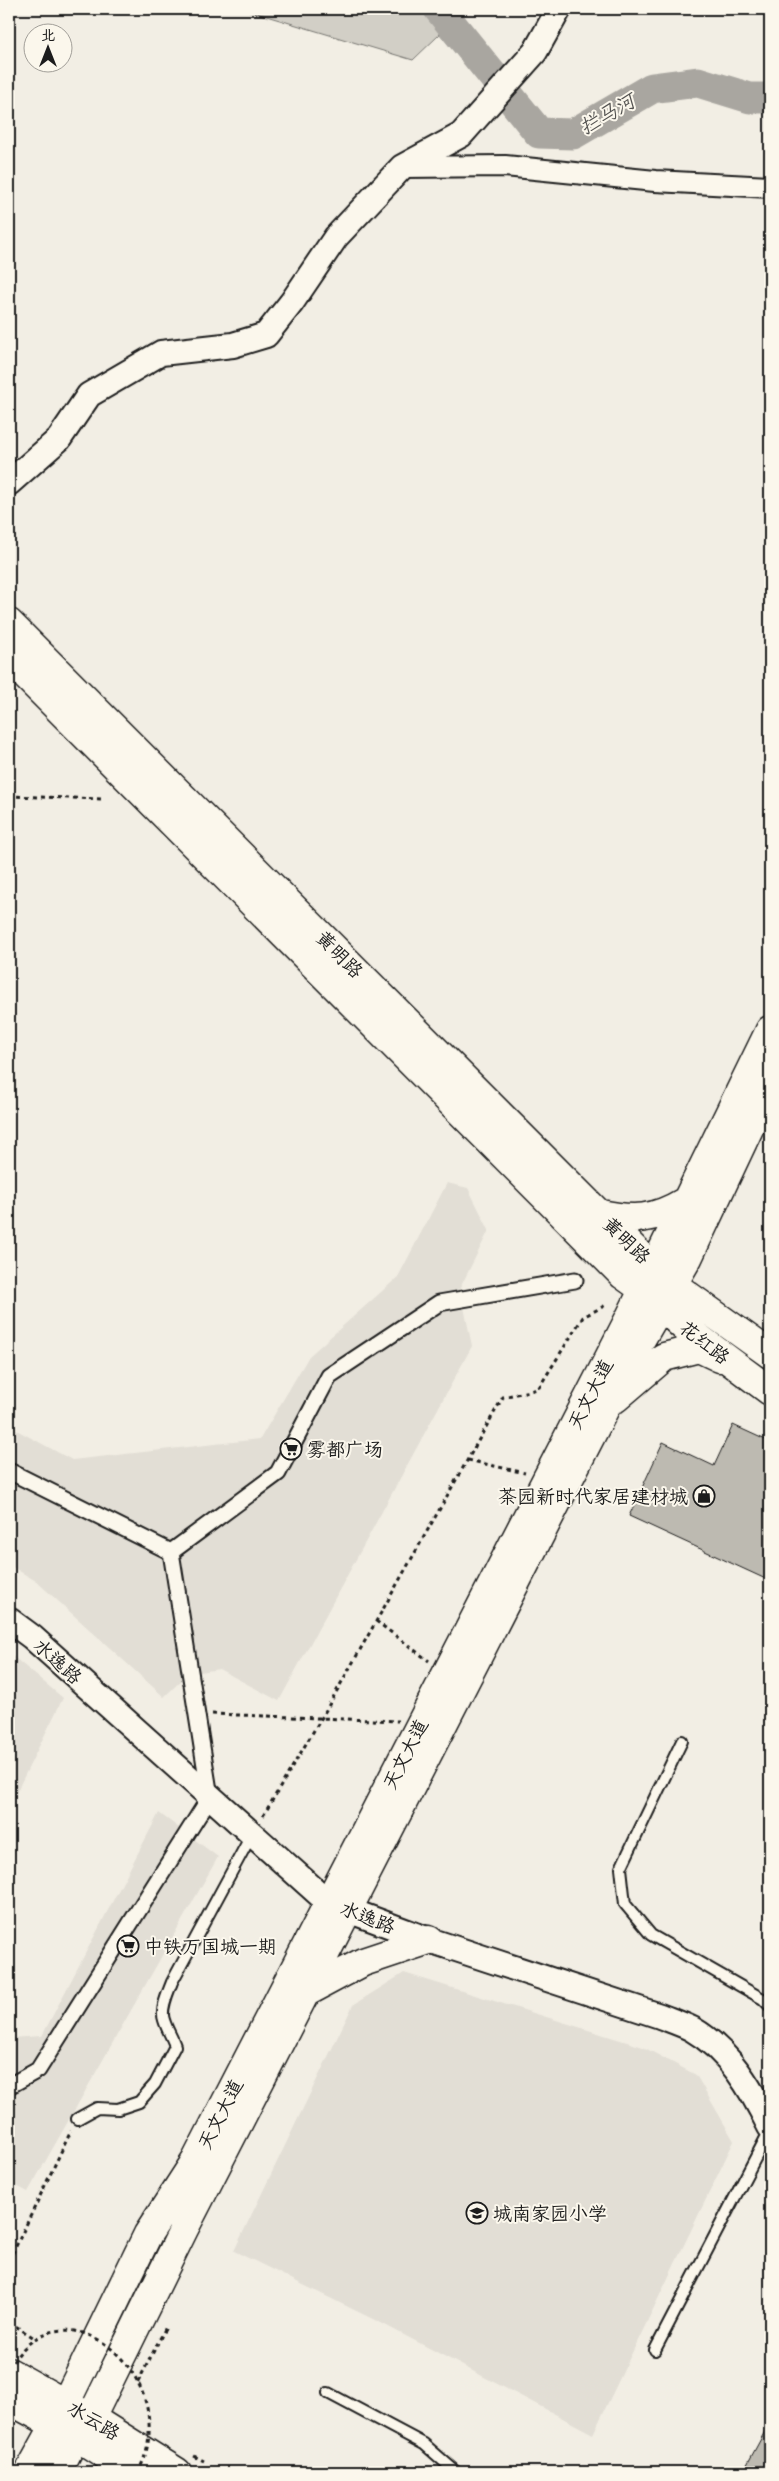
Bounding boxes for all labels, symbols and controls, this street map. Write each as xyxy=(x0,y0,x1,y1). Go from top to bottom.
north arrow xyxy=(22,22,72,72)
text: 北 xyxy=(41,23,55,48)
water label: 拦马河 xyxy=(573,83,645,145)
street label: 黄明路 xyxy=(308,923,371,986)
street label: 黄明路 xyxy=(595,1209,659,1272)
street label: 花红路 xyxy=(672,1312,737,1373)
street label: 天文大道 xyxy=(558,1353,622,1436)
place label: 雾都广场 xyxy=(307,1433,383,1466)
supermarket icon: 雾都广场 xyxy=(279,1437,303,1461)
place label: 茶园新时代家居建材城 xyxy=(498,1480,688,1513)
shop icon: 茶园新时代家居建材城 xyxy=(692,1484,716,1508)
street label: 水逸路 xyxy=(25,1630,90,1693)
street label: 天文大道 xyxy=(373,1713,437,1796)
street label: 水逸路 xyxy=(335,1892,400,1943)
place label: 中铁万国城一期 xyxy=(144,1930,277,1963)
supermarket icon: 中铁万国城一期 xyxy=(116,1934,140,1958)
street label: 天文大道 xyxy=(188,2073,252,2156)
place label: 城南家园小学 xyxy=(493,2197,607,2230)
school or university icon: 城南家园小学 xyxy=(465,2201,489,2225)
street label: 水云路 xyxy=(61,2392,127,2449)

